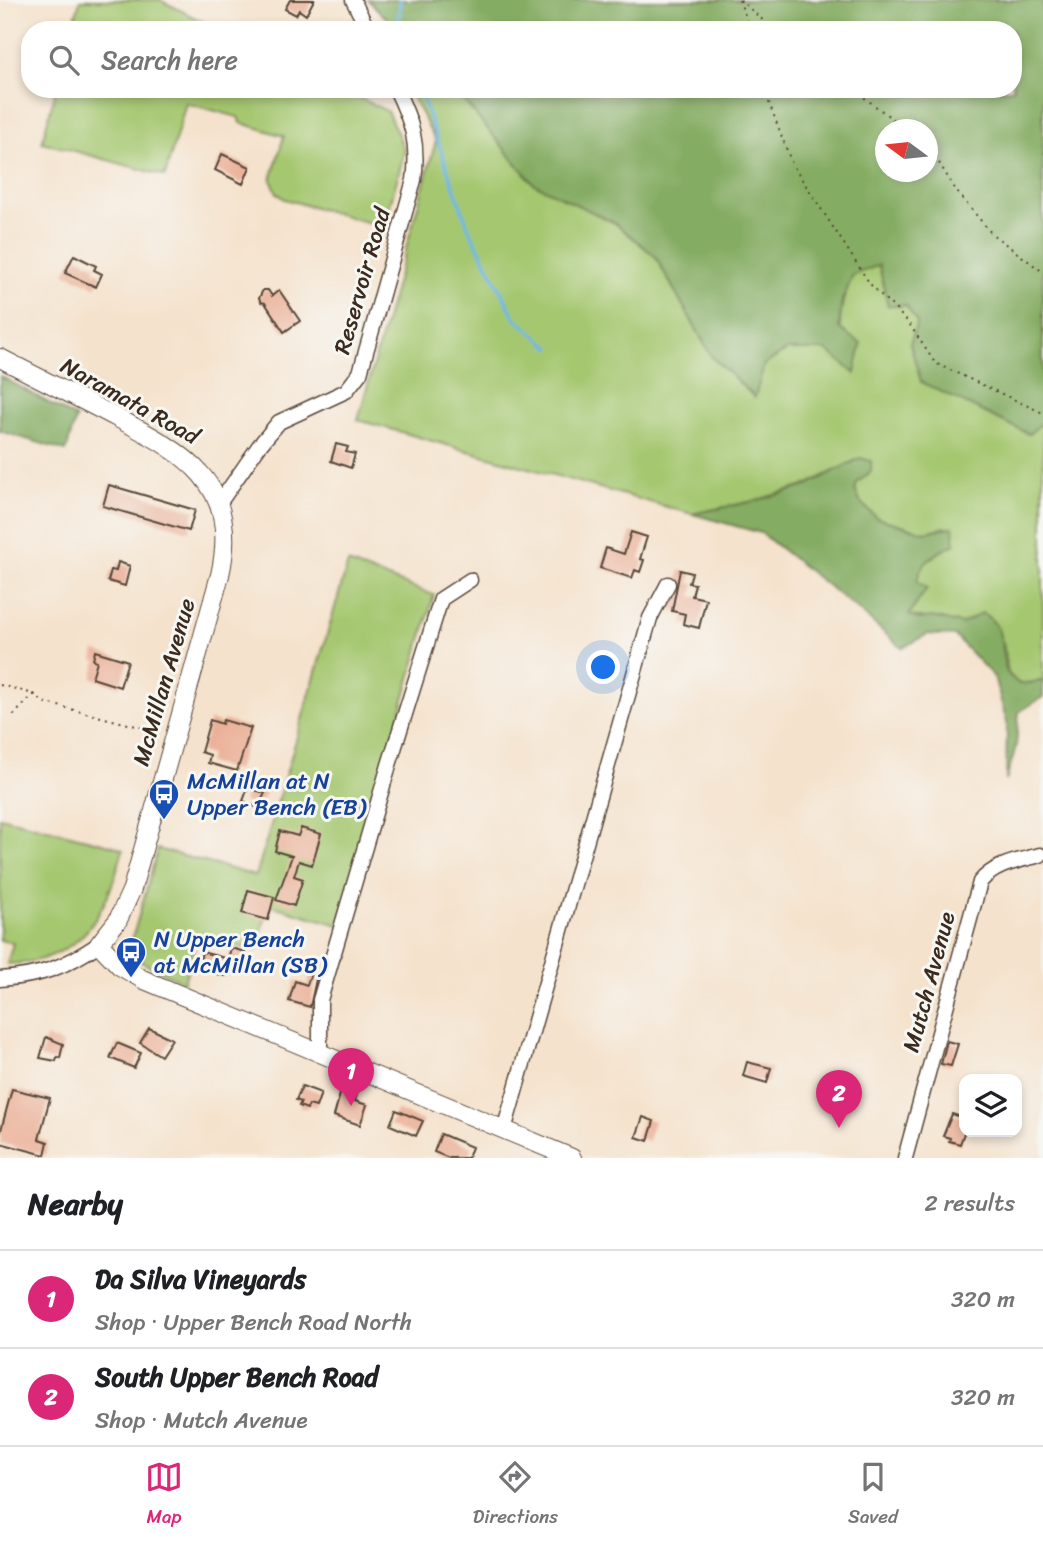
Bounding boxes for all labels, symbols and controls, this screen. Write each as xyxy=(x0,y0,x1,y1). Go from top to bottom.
search box xyxy=(21,21,1022,98)
text: Search here xyxy=(101,37,238,83)
icon: search xyxy=(45,41,83,79)
north arrow xyxy=(875,119,938,182)
street label: Reservoir Road xyxy=(322,201,403,359)
street label: Naramata Road xyxy=(53,346,209,457)
street label: McMillan Avenue xyxy=(120,593,208,771)
your location xyxy=(586,650,620,684)
place label: McMillan at N Upper Bench (EB) xyxy=(187,761,367,828)
bus stop icon: McMillan at N Upper Bench (EB) xyxy=(147,777,181,821)
street label: Mutch Avenue xyxy=(891,907,967,1057)
place label: N Upper Bench at McMillan (SB) xyxy=(154,919,328,986)
bus stop icon: N Upper Bench at McMillan (SB) xyxy=(114,935,148,979)
pin: 1 xyxy=(328,1048,374,1106)
pin: 2 xyxy=(816,1070,862,1128)
map controls xyxy=(959,1074,1022,1137)
button: layers xyxy=(959,1074,1022,1137)
text: Nearby xyxy=(28,1177,123,1231)
text: 2 results xyxy=(924,1183,1015,1224)
text: Da Silva Vineyards xyxy=(95,1256,306,1302)
text: 1 xyxy=(46,1279,56,1320)
text: 320 m xyxy=(951,1279,1015,1320)
text: Shop · Upper Bench Road North xyxy=(95,1302,412,1343)
text: South Upper Bench Road xyxy=(95,1354,378,1400)
text: 2 xyxy=(44,1377,58,1418)
text: 320 m xyxy=(951,1377,1015,1418)
text: Shop · Mutch Avenue xyxy=(95,1400,308,1441)
tab: Map xyxy=(145,1458,183,1533)
tab: Directions xyxy=(473,1458,558,1533)
tab: Saved xyxy=(848,1458,898,1533)

